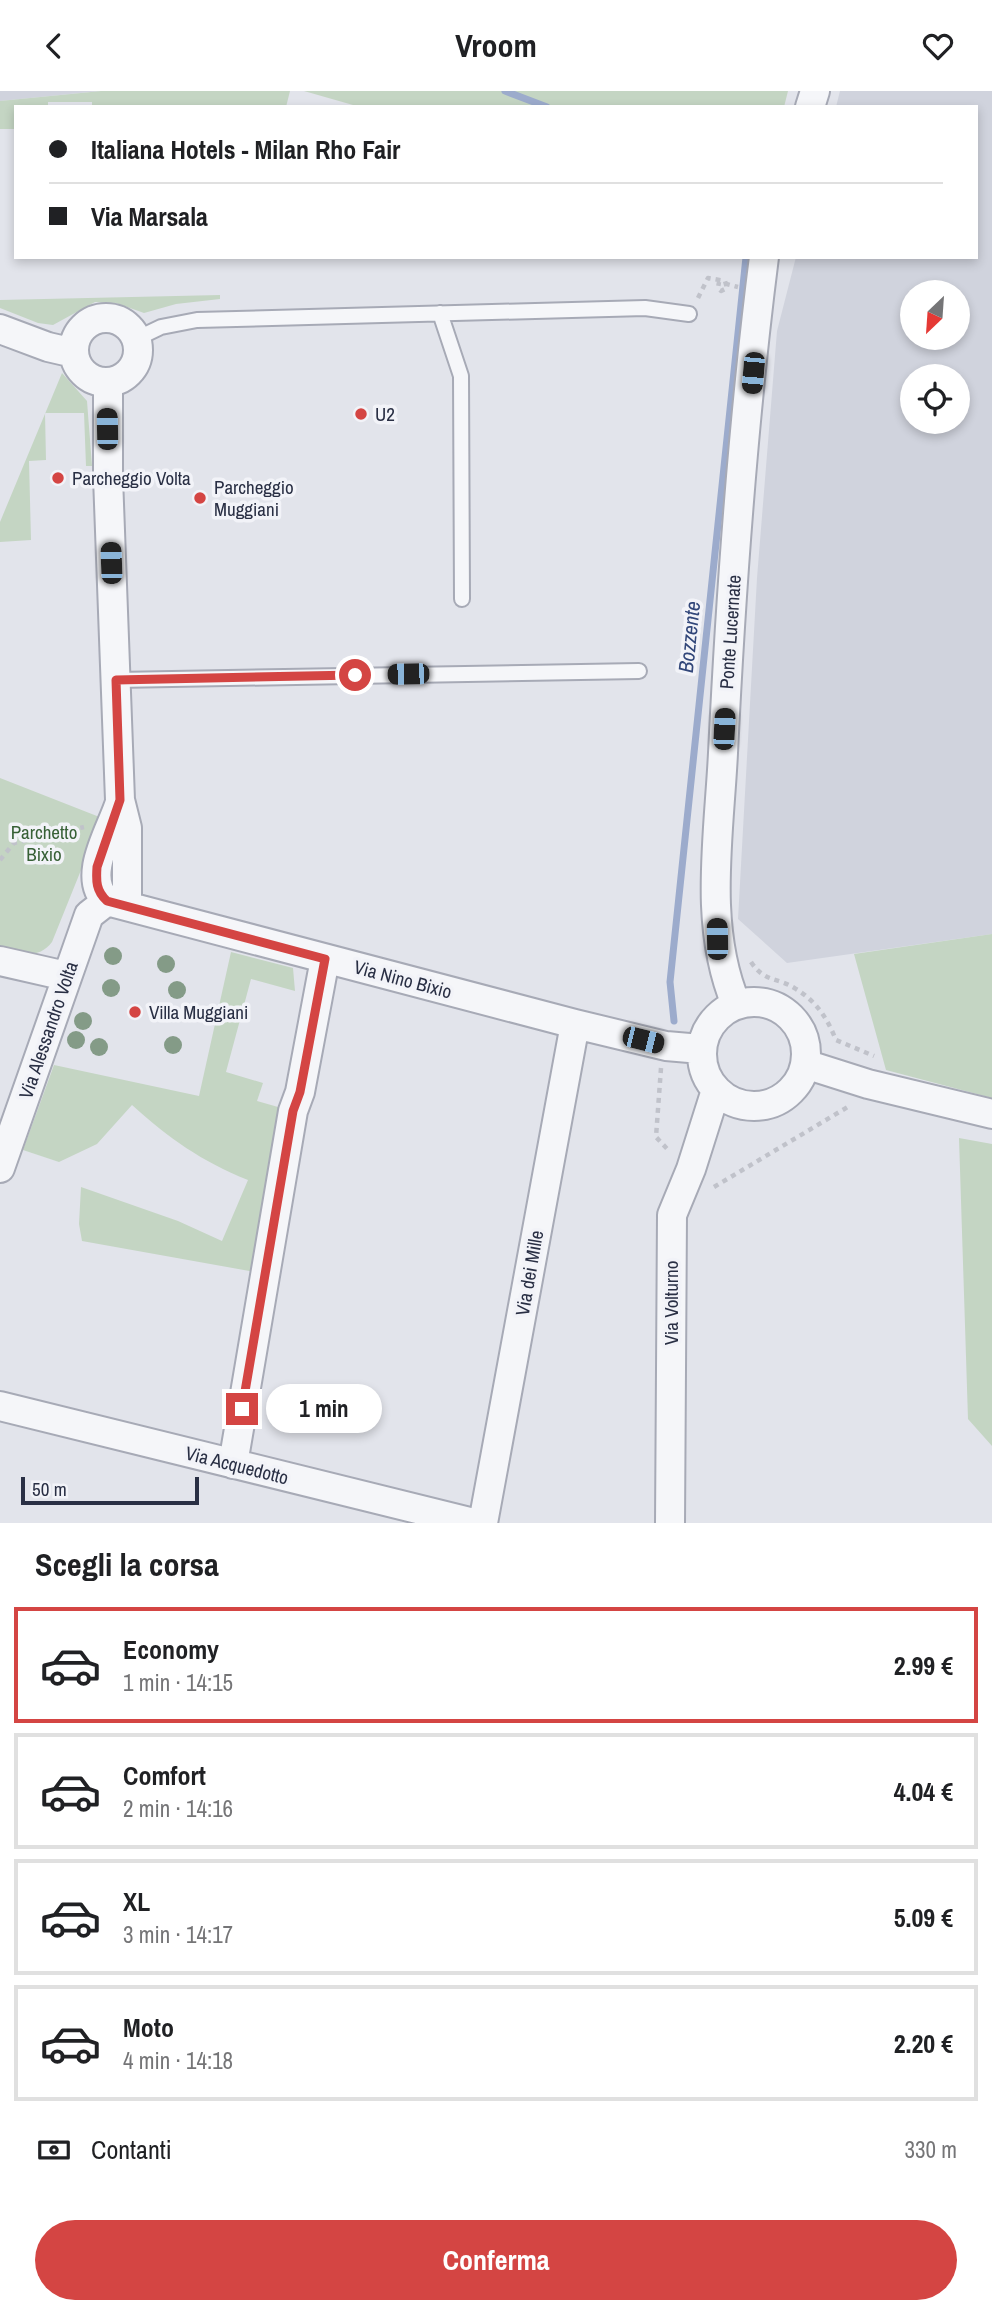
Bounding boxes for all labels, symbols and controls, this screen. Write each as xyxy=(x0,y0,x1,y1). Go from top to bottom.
text: Vroom xyxy=(455,24,537,67)
icon: back xyxy=(35,27,73,65)
icon: heart xyxy=(919,27,957,65)
text: Italiana Hotels - Milan Rho Fair xyxy=(91,132,400,167)
text: Via Marsala xyxy=(91,199,208,234)
north arrow xyxy=(900,280,970,350)
map controls xyxy=(900,280,970,434)
car xyxy=(741,351,766,395)
button: locate xyxy=(900,364,970,434)
place label: U2 xyxy=(375,401,395,427)
marker: U2 xyxy=(353,406,369,422)
car xyxy=(97,408,118,450)
place label: Parcheggio Volta xyxy=(72,465,191,491)
marker: Parcheggio Volta xyxy=(50,470,66,486)
place label: Parcheggio Muggiani xyxy=(214,474,294,522)
marker: Parcheggio Muggiani xyxy=(192,490,208,506)
car xyxy=(100,542,123,584)
street label: Ponte Lucernate xyxy=(713,574,747,690)
water label: Bozzente xyxy=(671,600,707,674)
route start xyxy=(339,659,371,691)
car xyxy=(387,663,430,685)
car xyxy=(713,707,736,751)
park label: Parchetto Bixio xyxy=(11,819,77,867)
car xyxy=(707,918,728,960)
street label: Via Nino Bixio xyxy=(351,953,455,1005)
street label: Via Alessandro Volta xyxy=(12,958,84,1102)
place label: Villa Muggiani xyxy=(149,999,248,1025)
marker: Villa Muggiani xyxy=(127,1004,143,1020)
car xyxy=(621,1025,666,1055)
street label: Via dei Mille xyxy=(509,1228,549,1318)
street label: Via Volturno xyxy=(658,1261,684,1345)
callout: 1 min xyxy=(266,1385,382,1433)
route end xyxy=(226,1393,258,1425)
text: 1 min xyxy=(299,1393,349,1424)
street label: Via Acquedotto xyxy=(183,1440,291,1490)
scale bar xyxy=(21,1474,200,1506)
text: 50 m xyxy=(32,1476,67,1502)
text: Scegli la corsa xyxy=(35,1543,219,1586)
text: Economy xyxy=(123,1632,219,1667)
icon: car xyxy=(39,1634,102,1697)
text: 2.99 € xyxy=(894,1648,953,1683)
text: 1 min · 14:15 xyxy=(123,1667,233,1698)
text: Comfort xyxy=(123,1758,206,1793)
icon: car xyxy=(39,1760,102,1823)
text: 4.04 € xyxy=(894,1774,953,1809)
text: 2 min · 14:16 xyxy=(123,1793,233,1824)
text: XL xyxy=(123,1884,150,1919)
icon: car xyxy=(39,1886,102,1949)
text: 5.09 € xyxy=(894,1900,953,1935)
text: 3 min · 14:17 xyxy=(123,1919,233,1950)
text: Moto xyxy=(123,2010,174,2045)
icon: car xyxy=(39,2012,102,2075)
text: 2.20 € xyxy=(894,2026,953,2061)
text: 4 min · 14:18 xyxy=(123,2045,233,2076)
icon: cash xyxy=(35,2131,73,2169)
text: Contanti xyxy=(91,2132,172,2167)
text: 330 m xyxy=(905,2134,957,2165)
button: Conferma xyxy=(35,2220,957,2300)

